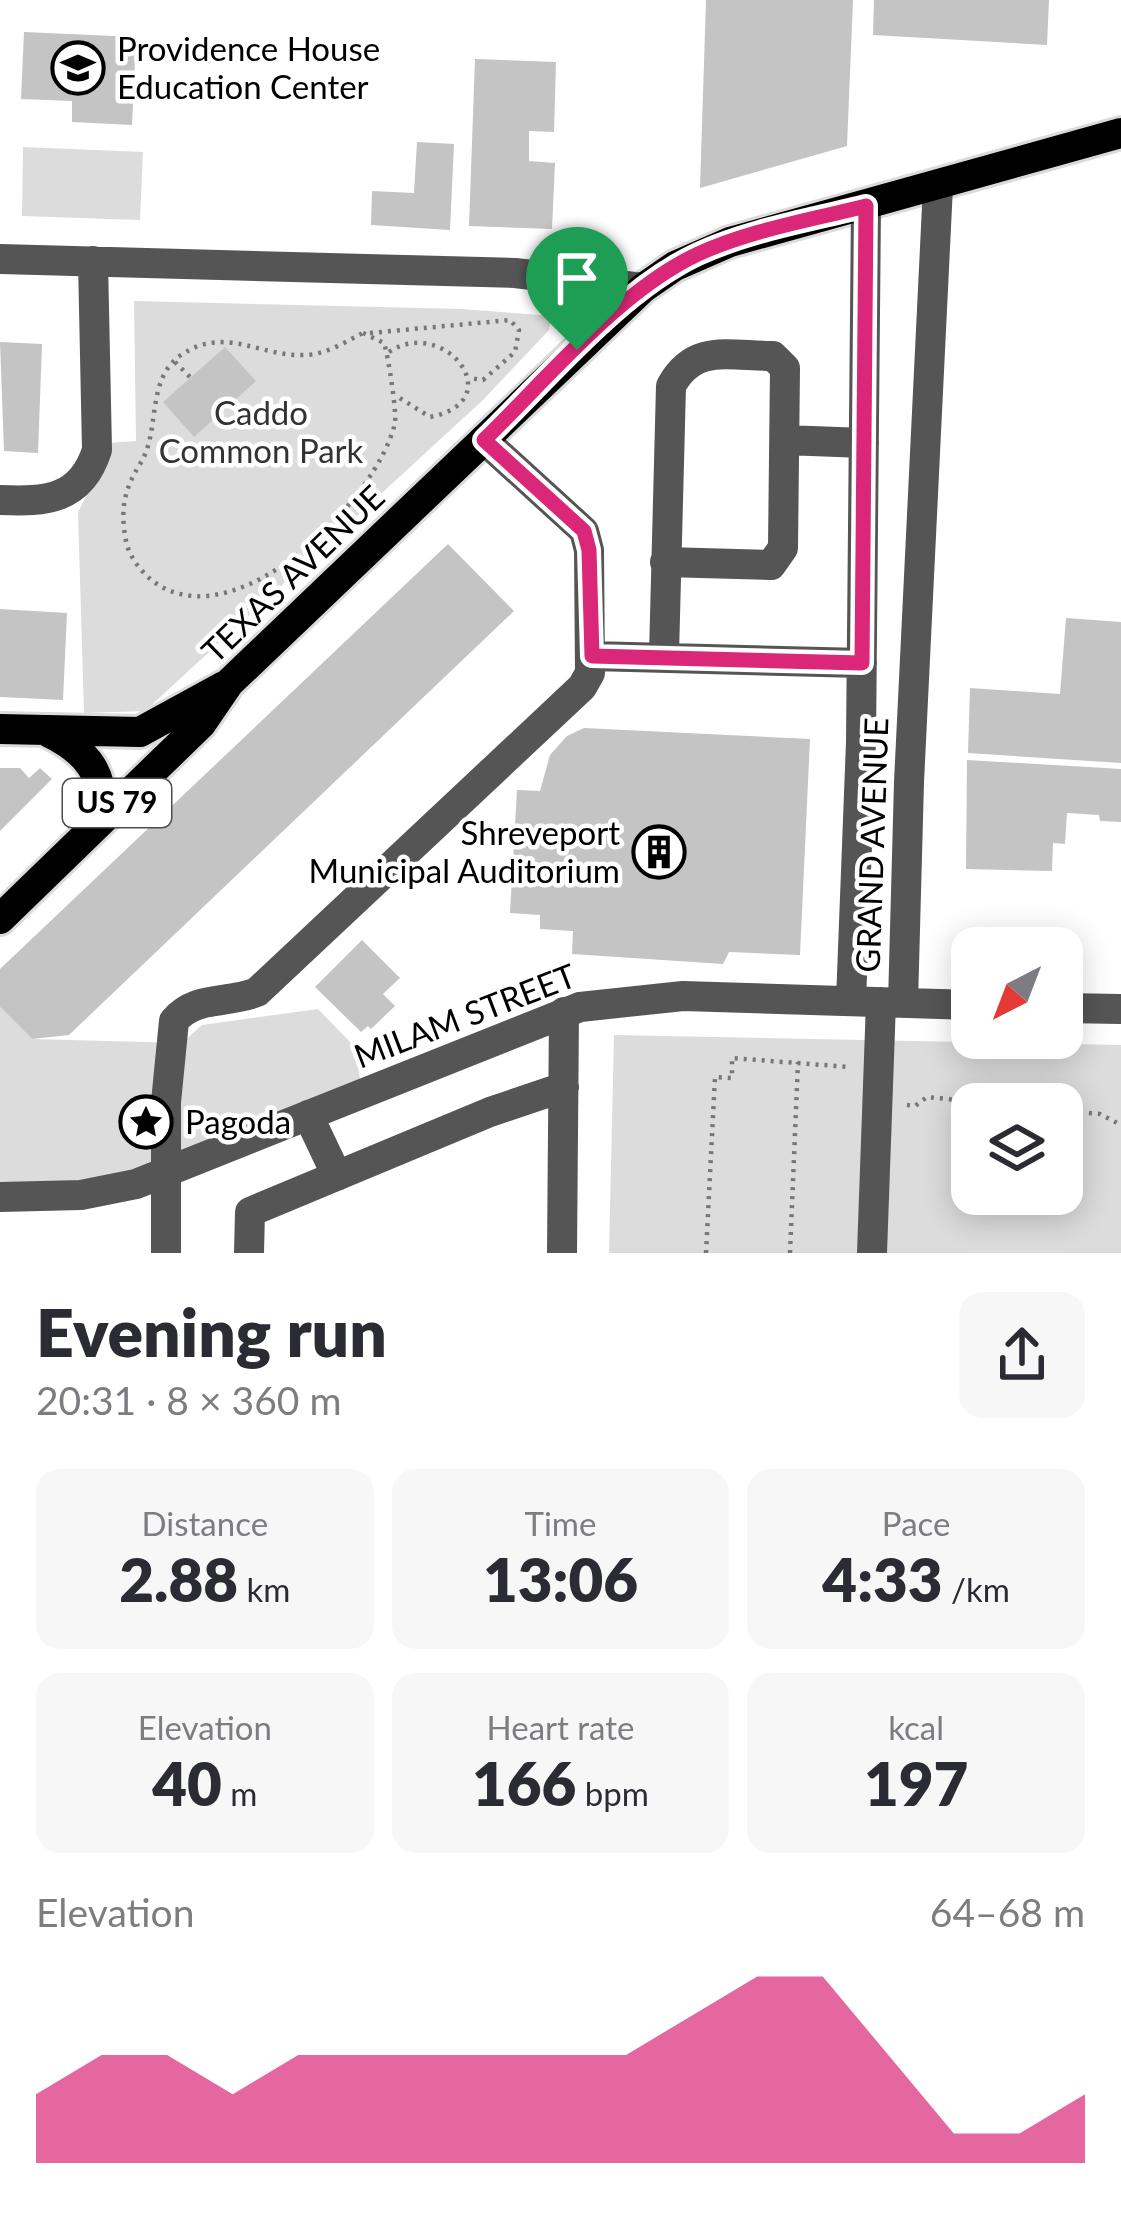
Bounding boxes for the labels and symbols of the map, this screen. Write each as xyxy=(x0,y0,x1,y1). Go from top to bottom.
place label: Providence House Education Center xyxy=(117,28,380,106)
school or university icon: Providence House Education Center xyxy=(50,40,106,96)
pin xyxy=(526,227,628,350)
park label: Caddo Common Park xyxy=(159,392,364,470)
street label: TEXAS AVENUE xyxy=(193,476,392,670)
street label: GRAND AVENUE xyxy=(847,717,895,973)
road number: US 79 xyxy=(63,779,171,827)
place label: Shreveport Municipal Auditorium xyxy=(309,812,620,890)
building icon: Shreveport Municipal Auditorium xyxy=(631,824,687,880)
north arrow xyxy=(951,927,1083,1059)
street label: MILAM STREET xyxy=(348,954,581,1076)
place icon: Pagoda xyxy=(118,1094,174,1150)
place label: Pagoda xyxy=(185,1101,291,1141)

